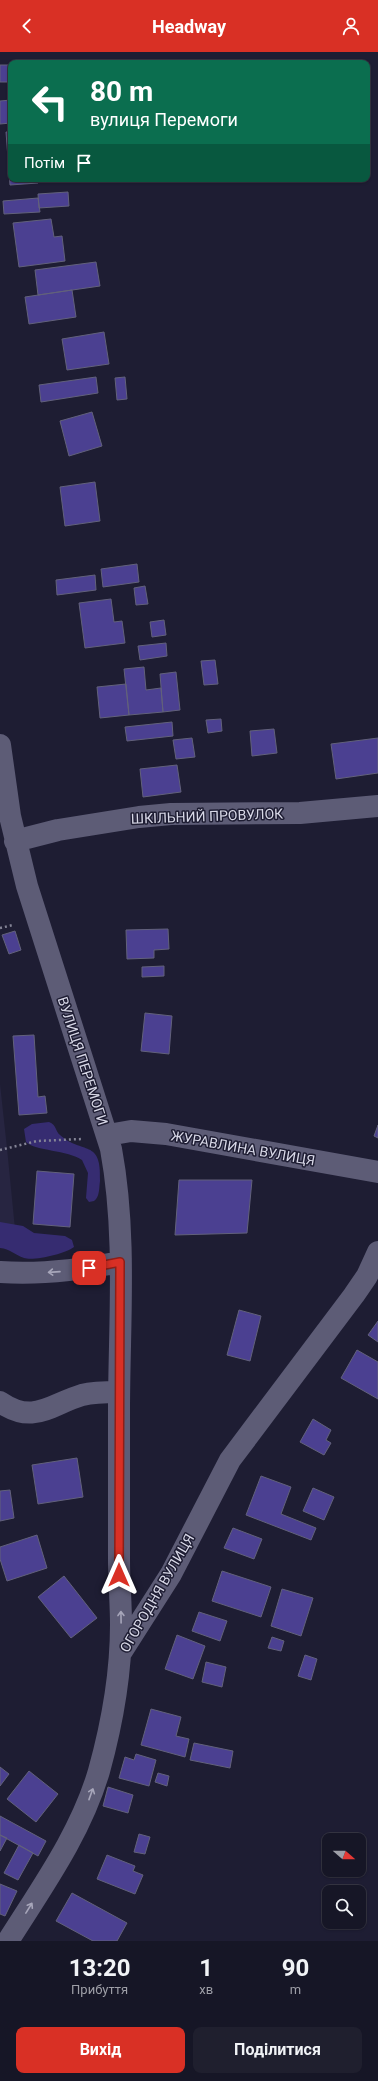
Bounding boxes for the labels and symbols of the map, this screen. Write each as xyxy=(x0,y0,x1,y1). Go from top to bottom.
street label: ШКІЛЬНИЙ ПРОВУЛОК xyxy=(131,805,283,827)
street label: ВУЛИЦЯ ПЕРЕМОГИ xyxy=(55,995,111,1127)
street label: ЖУРАВЛИНА ВУЛИЦЯ xyxy=(170,1127,316,1169)
pin xyxy=(72,1251,106,1285)
one-way arrow xyxy=(48,1268,61,1275)
street label: ОГОРОДНЯ ВУЛИЦЯ xyxy=(117,1531,197,1655)
position arrow xyxy=(98,1554,140,1596)
one-way arrow xyxy=(117,1611,124,1624)
one-way arrow xyxy=(87,1788,95,1800)
north arrow xyxy=(322,1833,366,1877)
one-way arrow xyxy=(25,1903,33,1914)

